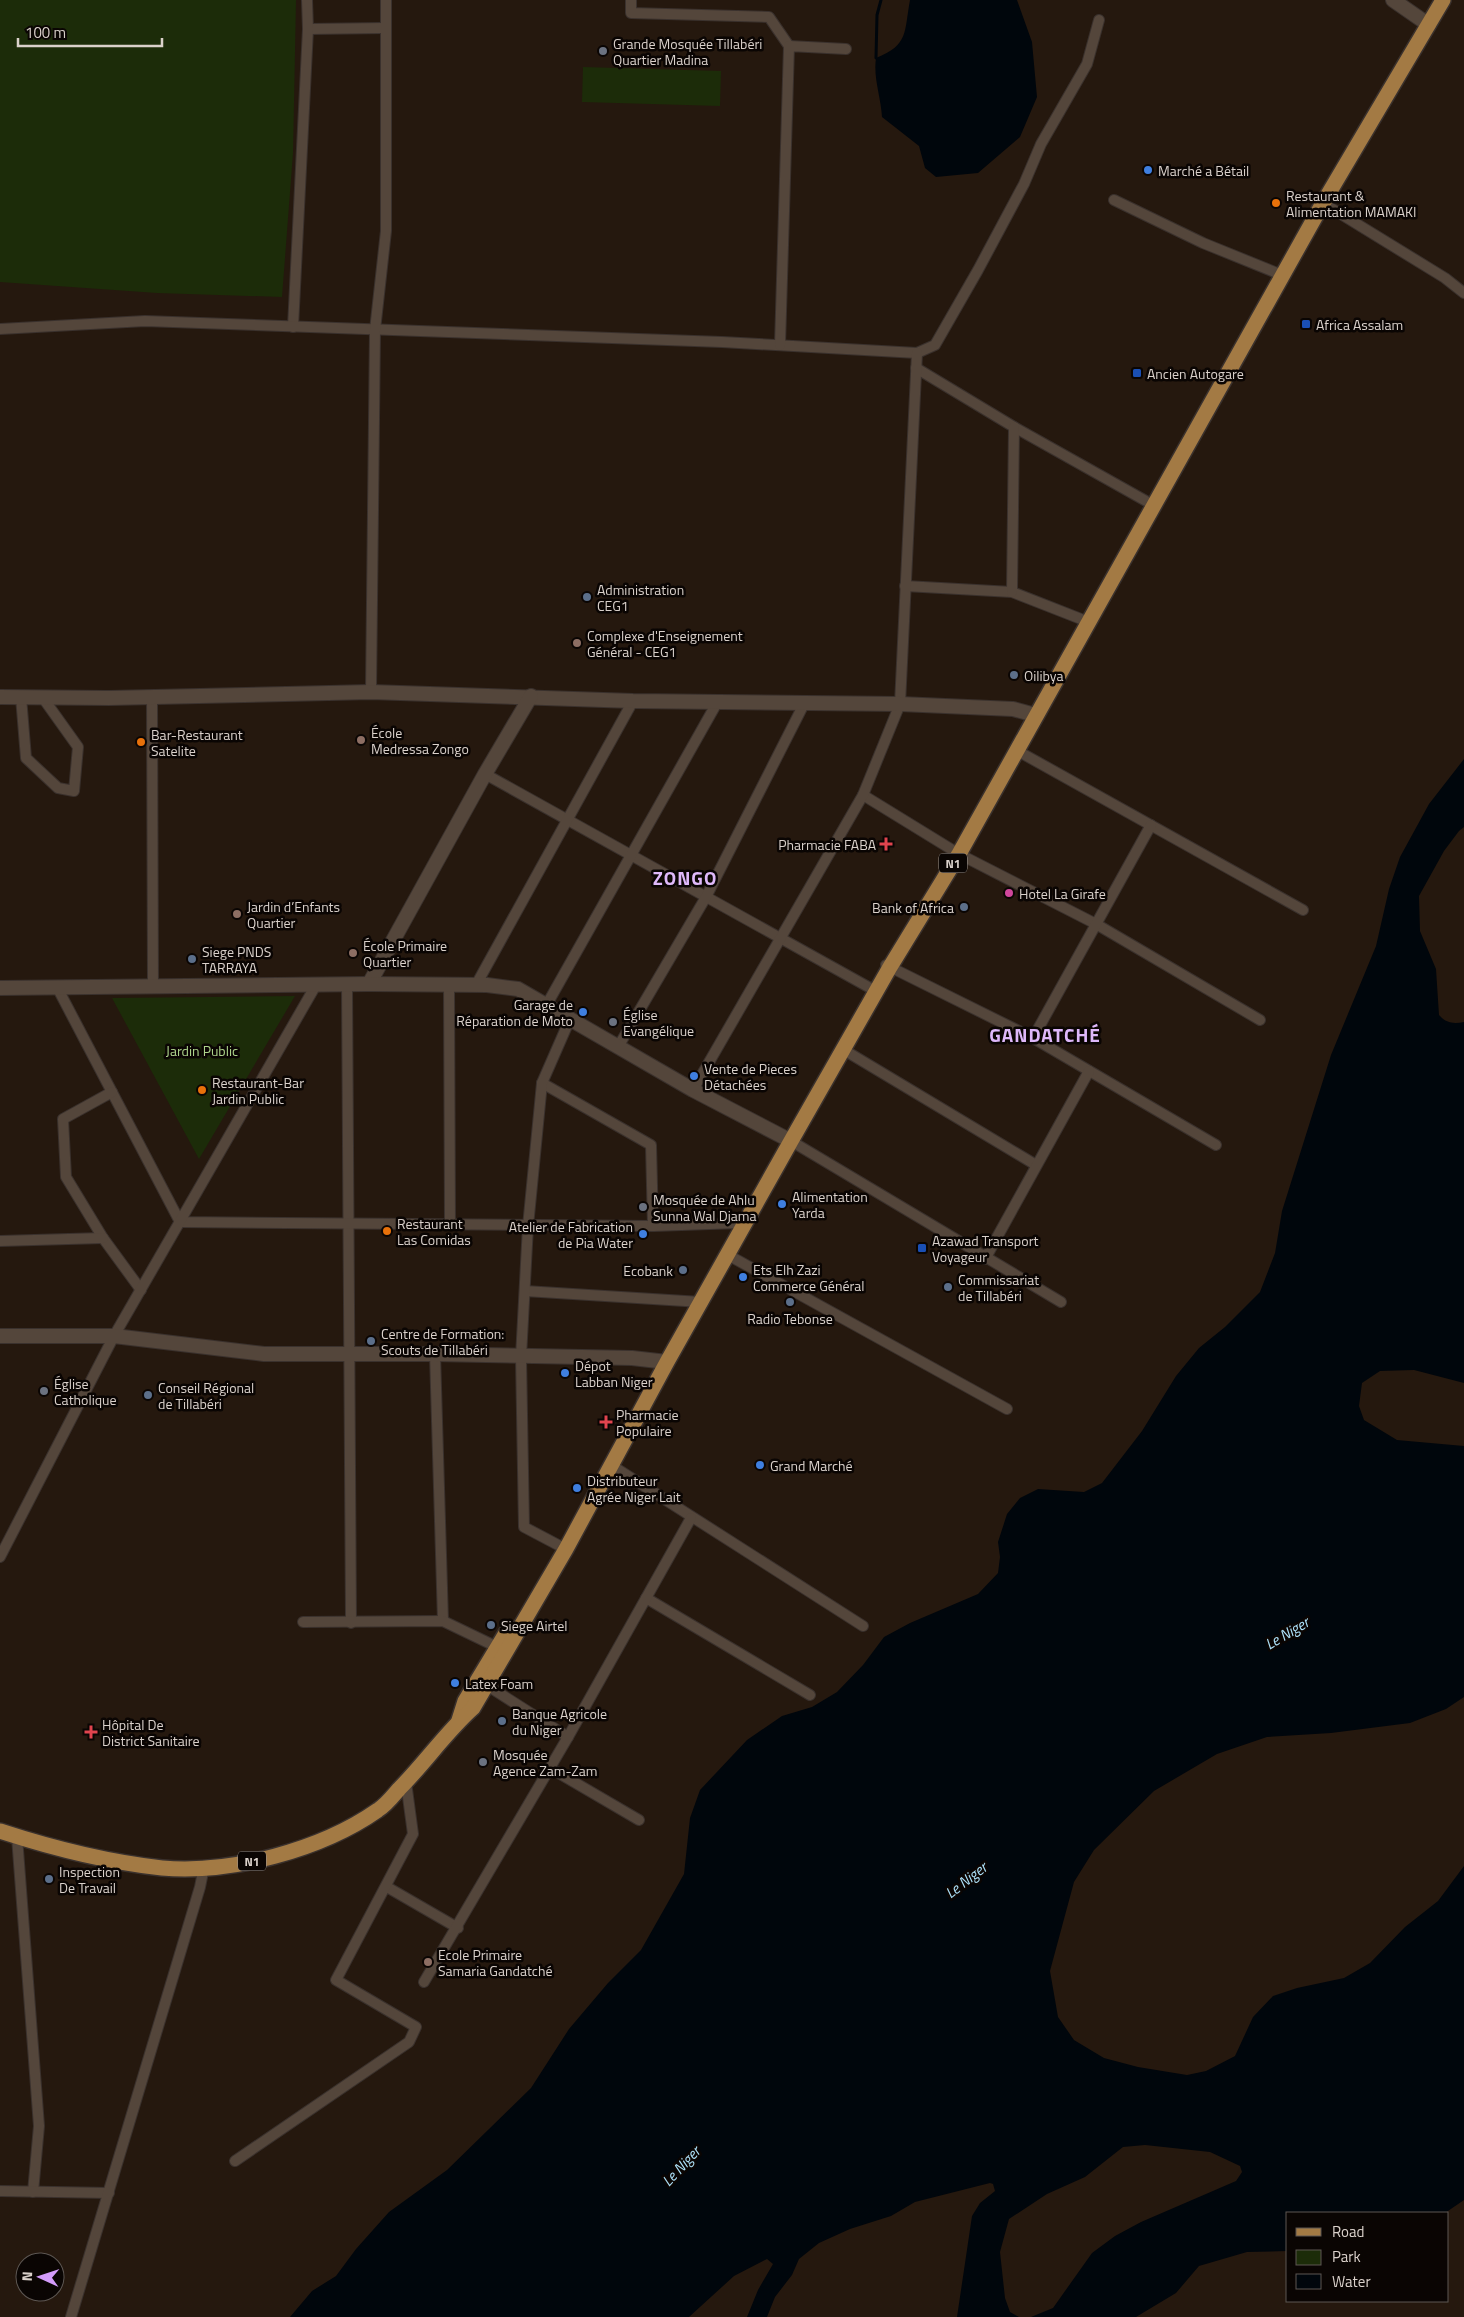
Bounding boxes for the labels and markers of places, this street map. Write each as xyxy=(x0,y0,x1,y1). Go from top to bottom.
place label: Grande Mosquée Tillabéri Quartier Madina xyxy=(613,33,762,70)
marker: Grande Mosquée Tillabéri Quartier Madina xyxy=(597,45,609,57)
place label: Marché a Bétail xyxy=(1158,160,1249,181)
marker: Marché a Bétail xyxy=(1142,164,1154,176)
place label: Restaurant & Alimentation MAMAKI xyxy=(1286,185,1416,222)
marker: Restaurant & Alimentation MAMAKI xyxy=(1270,197,1282,209)
place label: Africa Assalam xyxy=(1316,314,1403,335)
marker: Africa Assalam xyxy=(1300,318,1312,330)
place label: Ancien Autogare xyxy=(1147,363,1244,384)
marker: Ancien Autogare xyxy=(1131,367,1143,379)
place label: Administration CEG1 xyxy=(597,579,684,616)
marker: Administration CEG1 xyxy=(581,591,593,603)
place label: Complexe d'Enseignement Général - CEG1 xyxy=(587,625,743,662)
marker: Complexe d'Enseignement Général - CEG1 xyxy=(571,637,583,649)
place label: Oilibya xyxy=(1024,665,1064,686)
marker: Oilibya xyxy=(1008,669,1020,681)
place label: École Medressa Zongo xyxy=(371,722,469,759)
place label: Bar-Restaurant Satelite xyxy=(151,724,243,761)
marker: École Medressa Zongo xyxy=(355,734,367,746)
marker: Bar-Restaurant Satelite xyxy=(135,736,147,748)
place label: Pharmacie FABA xyxy=(778,834,877,855)
marker: Pharmacie FABA xyxy=(880,838,892,850)
place label: Hotel La Girafe xyxy=(1019,883,1106,904)
marker: Hotel La Girafe xyxy=(1003,887,1015,899)
place label: Jardin d’Enfants Quartier xyxy=(247,896,340,933)
place label: Bank of Africa xyxy=(872,897,954,918)
marker: Bank of Africa xyxy=(958,901,970,913)
marker: Jardin d’Enfants Quartier xyxy=(231,908,243,920)
place label: École Primaire Quartier xyxy=(363,935,447,972)
place label: Siege PNDS TARRAYA xyxy=(202,941,271,978)
marker: École Primaire Quartier xyxy=(347,947,359,959)
marker: Siege PNDS TARRAYA xyxy=(186,953,198,965)
place label: Garage de Réparation de Moto xyxy=(456,994,573,1031)
place label: Église Evangélique xyxy=(623,1004,694,1041)
marker: Garage de Réparation de Moto xyxy=(577,1006,589,1018)
marker: Église Evangélique xyxy=(607,1016,619,1028)
place label: Vente de Pieces Détachées xyxy=(704,1058,797,1095)
marker: Vente de Pieces Détachées xyxy=(688,1070,700,1082)
place label: Restaurant-Bar Jardin Public xyxy=(212,1072,304,1109)
marker: Restaurant-Bar Jardin Public xyxy=(196,1084,208,1096)
place label: Alimentation Yarda xyxy=(792,1186,868,1223)
place label: Mosquée de Ahlu Sunna Wal Djama xyxy=(653,1189,757,1226)
marker: Alimentation Yarda xyxy=(776,1198,788,1210)
marker: Mosquée de Ahlu Sunna Wal Djama xyxy=(637,1201,649,1213)
place label: Restaurant Las Comidas xyxy=(397,1213,471,1250)
place label: Atelier de Fabrication de Pia Water xyxy=(509,1216,633,1253)
marker: Restaurant Las Comidas xyxy=(381,1225,393,1237)
marker: Atelier de Fabrication de Pia Water xyxy=(637,1228,649,1240)
place label: Azawad Transport Voyageur xyxy=(932,1230,1038,1267)
marker: Azawad Transport Voyageur xyxy=(916,1242,928,1254)
place label: Ets Elh Zazi Commerce Général xyxy=(753,1259,865,1296)
place label: Ecobank xyxy=(623,1260,673,1281)
marker: Ecobank xyxy=(677,1264,689,1276)
place label: Commissariat de Tillabéri xyxy=(958,1269,1039,1306)
marker: Ets Elh Zazi Commerce Général xyxy=(737,1271,749,1283)
marker: Commissariat de Tillabéri xyxy=(942,1281,954,1293)
marker: Radio Tebonse xyxy=(784,1296,796,1308)
place label: Radio Tebonse xyxy=(747,1308,833,1329)
place label: Centre de Formation: Scouts de Tillabéri xyxy=(381,1323,504,1360)
marker: Centre de Formation: Scouts de Tillabéri xyxy=(365,1335,377,1347)
place label: Dépot Labban Niger xyxy=(575,1355,653,1392)
marker: Dépot Labban Niger xyxy=(559,1367,571,1379)
place label: Église Catholique xyxy=(54,1373,117,1410)
place label: Conseil Régional de Tillabéri xyxy=(158,1377,254,1414)
marker: Église Catholique xyxy=(38,1385,50,1397)
marker: Conseil Régional de Tillabéri xyxy=(142,1389,154,1401)
place label: Pharmacie Populaire xyxy=(616,1404,679,1441)
marker: Pharmacie Populaire xyxy=(600,1416,612,1428)
place label: Grand Marché xyxy=(770,1455,853,1476)
marker: Grand Marché xyxy=(754,1459,766,1471)
place label: Distributeur Agrée Niger Lait xyxy=(587,1470,681,1507)
marker: Distributeur Agrée Niger Lait xyxy=(571,1482,583,1494)
place label: Siege Airtel xyxy=(501,1615,568,1636)
marker: Siege Airtel xyxy=(485,1619,497,1631)
place label: Latex Foam xyxy=(465,1673,533,1694)
marker: Latex Foam xyxy=(449,1677,461,1689)
place label: Banque Agricole du Niger xyxy=(512,1703,607,1740)
place label: Hôpital De District Sanitaire xyxy=(102,1714,199,1751)
marker: Banque Agricole du Niger xyxy=(496,1715,508,1727)
marker: Hôpital De District Sanitaire xyxy=(84,1725,98,1739)
place label: Mosquée Agence Zam-Zam xyxy=(493,1744,597,1781)
marker: Mosquée Agence Zam-Zam xyxy=(477,1756,489,1768)
place label: Inspection De Travail xyxy=(59,1861,120,1898)
marker: Inspection De Travail xyxy=(43,1873,55,1885)
place label: Ecole Primaire Samaria Gandatché xyxy=(438,1944,553,1981)
marker: Ecole Primaire Samaria Gandatché xyxy=(422,1956,434,1968)

